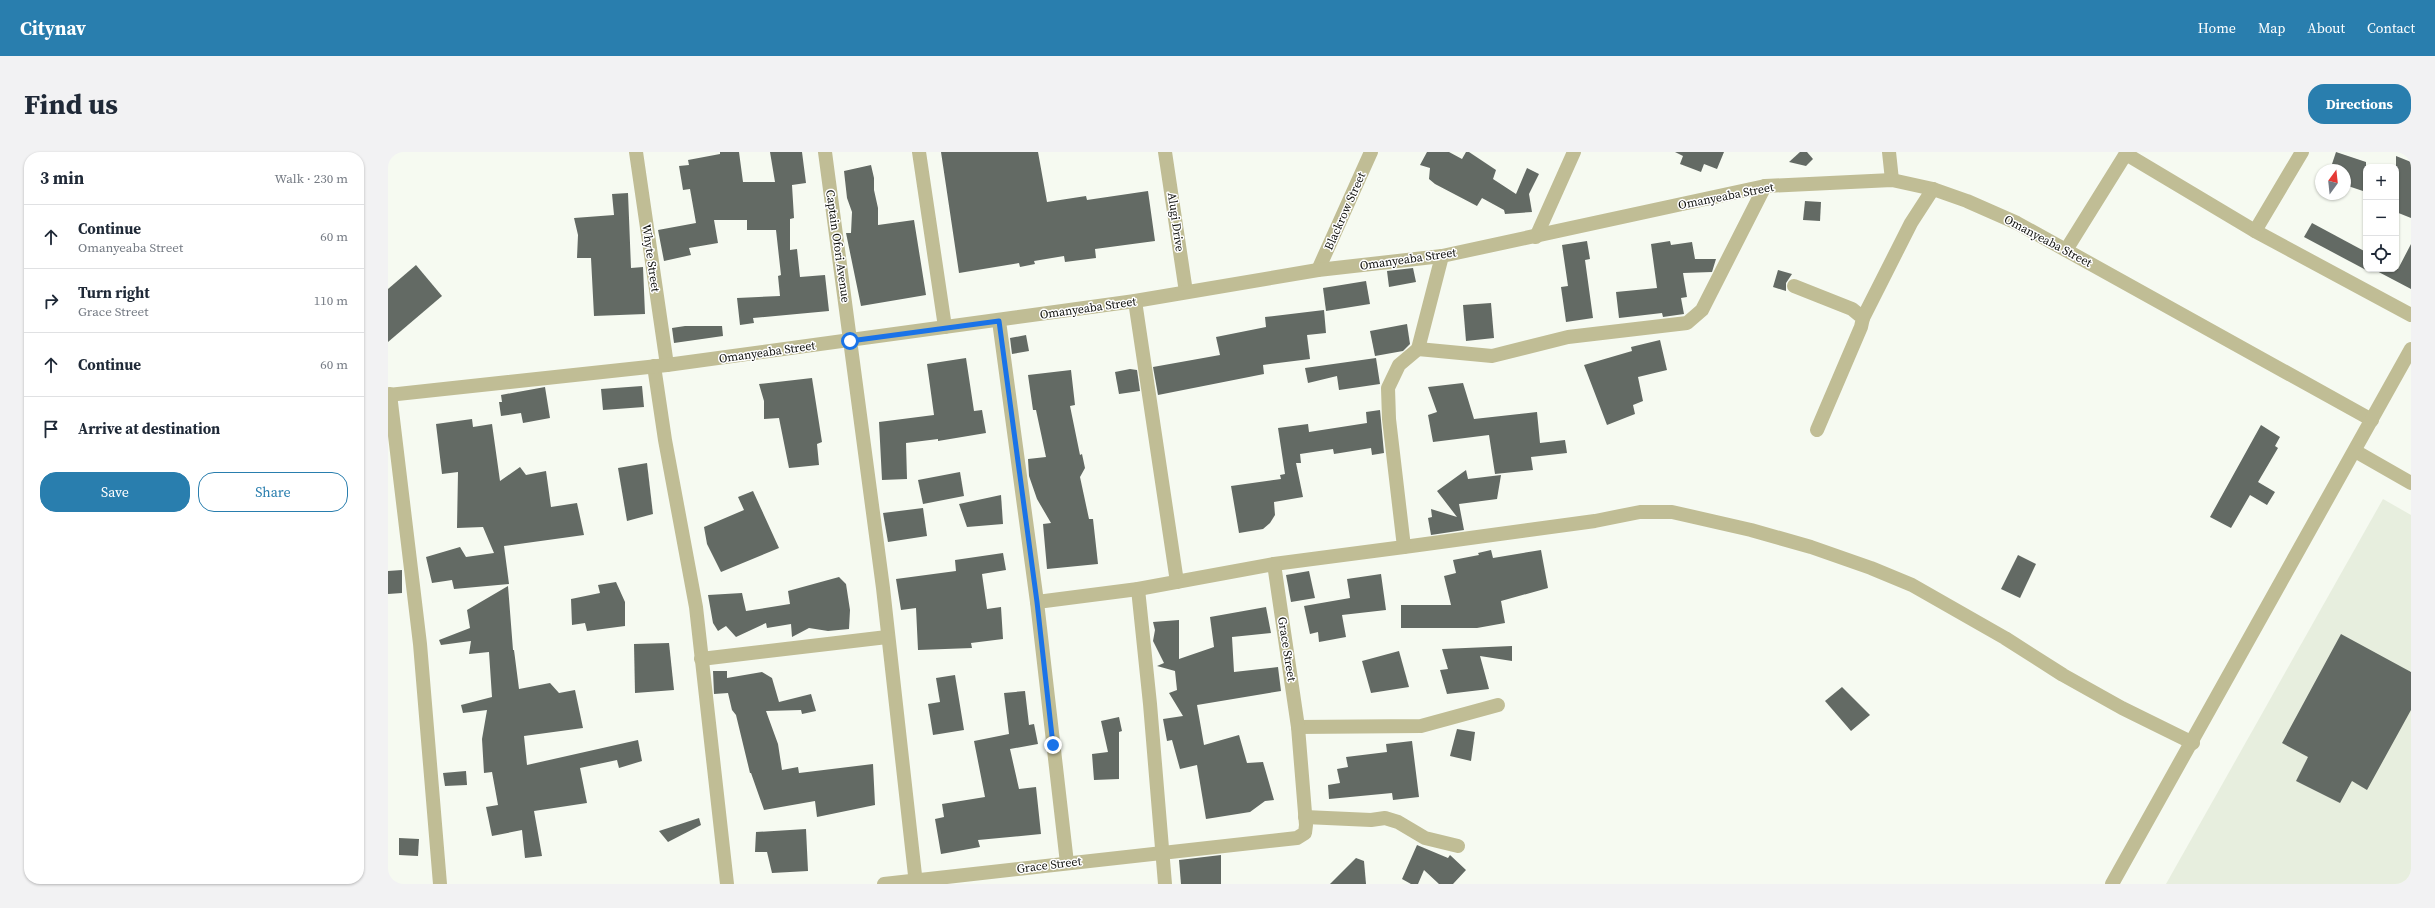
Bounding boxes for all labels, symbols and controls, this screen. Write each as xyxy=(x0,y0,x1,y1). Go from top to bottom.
text: Citynav xyxy=(20,15,86,41)
text: Home xyxy=(2198,18,2236,38)
text: Map xyxy=(2258,18,2285,38)
text: About xyxy=(2307,18,2345,38)
text: Contact xyxy=(2367,18,2415,38)
button: Directions xyxy=(2308,84,2411,124)
text: Find us xyxy=(24,85,118,123)
north arrow xyxy=(2315,164,2351,200)
map controls xyxy=(2363,164,2399,272)
button: + xyxy=(2363,164,2399,200)
text: 3 min xyxy=(40,166,84,190)
street label: Blackrow Street xyxy=(1321,169,1369,253)
text: Walk · 230 m xyxy=(275,170,348,187)
street label: Omanyeaba Street xyxy=(1677,179,1775,213)
street label: Captain Ofori Avenue xyxy=(822,188,854,304)
street label: Alugi Drive xyxy=(1164,191,1188,253)
button: − xyxy=(2363,200,2399,236)
street label: Omanyeaba Street xyxy=(2001,211,2095,271)
text: Continue xyxy=(78,218,141,239)
street label: Whyte Street xyxy=(638,223,664,293)
icon: ahead xyxy=(40,226,62,248)
text: 60 m xyxy=(320,228,348,245)
button: locate xyxy=(2363,236,2399,272)
text: Omanyeaba Street xyxy=(78,239,183,256)
street label: Omanyeaba Street xyxy=(1359,244,1457,274)
text: Turn right xyxy=(78,282,150,303)
icon: right xyxy=(40,290,62,312)
text: 110 m xyxy=(314,292,348,309)
street label: Omanyeaba Street xyxy=(1039,293,1137,323)
text: Grace Street xyxy=(78,303,148,320)
route start xyxy=(841,332,859,350)
street label: Omanyeaba Street xyxy=(718,337,816,367)
icon: ahead xyxy=(40,354,62,376)
text: Continue xyxy=(78,354,141,375)
text: 60 m xyxy=(320,356,348,373)
icon: arrive xyxy=(40,418,62,440)
text: Arrive at destination xyxy=(78,418,220,439)
button: Save xyxy=(40,472,190,512)
button: Share xyxy=(198,472,348,512)
street label: Grace Street xyxy=(1274,616,1300,682)
route end xyxy=(1044,736,1062,754)
street label: Grace Street xyxy=(1016,853,1082,877)

